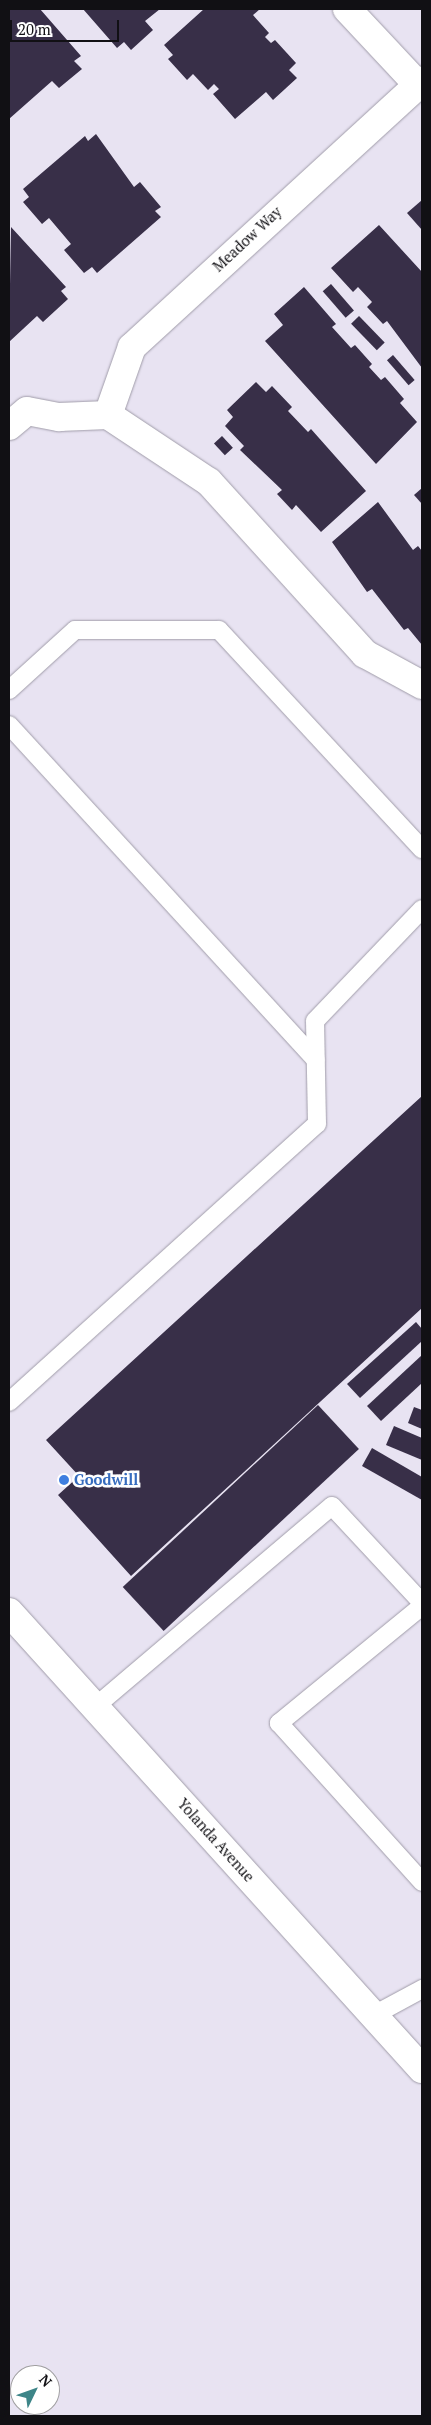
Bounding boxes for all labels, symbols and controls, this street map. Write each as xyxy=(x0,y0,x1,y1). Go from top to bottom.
scale bar xyxy=(12,10,121,42)
text: 20 m xyxy=(18,19,51,39)
street label: Meadow Way xyxy=(209,203,285,275)
place label: Goodwill xyxy=(74,1471,138,1489)
marker: Goodwill xyxy=(58,1474,70,1486)
street label: Yolanda Avenue xyxy=(174,1795,258,1885)
north arrow xyxy=(10,2365,60,2415)
text: N xyxy=(35,2370,56,2391)

